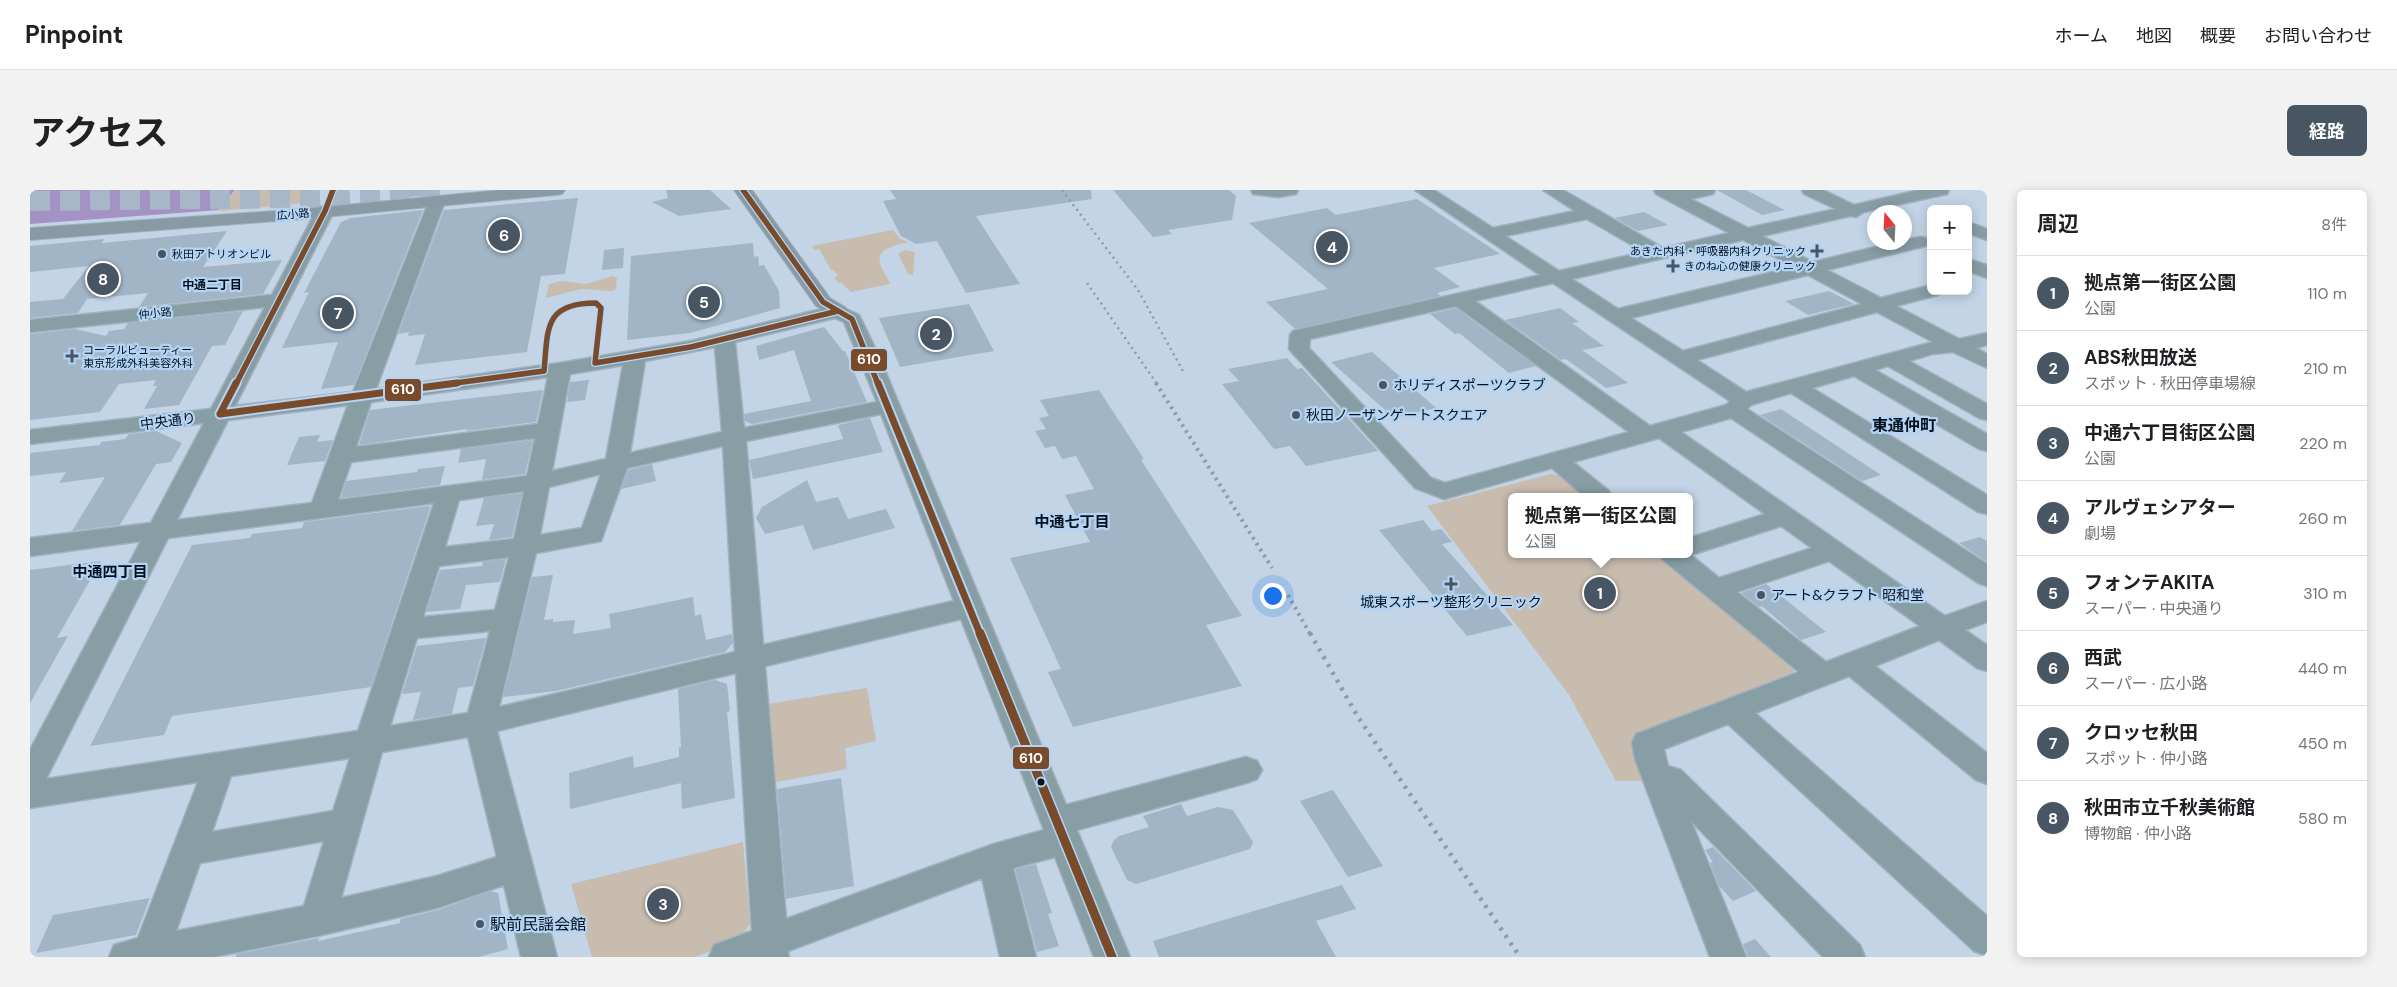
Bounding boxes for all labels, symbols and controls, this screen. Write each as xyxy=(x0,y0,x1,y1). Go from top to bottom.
text: Pinpoint xyxy=(25,19,123,50)
text: ホーム xyxy=(2055,24,2108,48)
text: 地図 xyxy=(2136,24,2172,48)
text: 概要 xyxy=(2200,24,2236,48)
text: お問い合わせ xyxy=(2264,24,2372,48)
button: 経路 xyxy=(2287,105,2367,156)
text: アクセス xyxy=(30,110,168,156)
north arrow xyxy=(1867,205,1912,250)
map controls xyxy=(1927,205,1972,295)
button: + xyxy=(1927,205,1972,250)
street label: 広小路 xyxy=(276,206,310,222)
text: 周辺 xyxy=(2037,210,2079,238)
text: 8件 xyxy=(2321,214,2347,235)
pin: 6 xyxy=(488,216,520,254)
pin: 4 xyxy=(1316,228,1348,266)
place label: あきた内科・呼吸器内科クリニック xyxy=(1630,244,1806,258)
marker: あきた内科・呼吸器内科クリニック xyxy=(1810,244,1824,258)
place label: 秋田アトリオンビル xyxy=(172,247,271,261)
marker: 秋田アトリオンビル xyxy=(156,248,168,260)
button: − xyxy=(1927,250,1972,295)
marker: きのね心の健康クリニック xyxy=(1666,259,1680,273)
place label: きのね心の健康クリニック xyxy=(1684,259,1816,273)
pin: 8 xyxy=(87,260,119,298)
text: 拠点第一街区公園 xyxy=(2084,270,2236,295)
district label: 中通二丁目 xyxy=(182,277,242,293)
pin: 5 xyxy=(688,283,720,321)
text: 1 xyxy=(2050,283,2056,304)
text: 110 m xyxy=(2308,283,2347,304)
pin: 7 xyxy=(322,294,354,332)
text: 公園 xyxy=(2084,298,2116,319)
street label: 仲小路 xyxy=(138,304,172,322)
pin: 2 xyxy=(920,315,952,353)
place label: コーラルビューティー 東京形成外科美容外科 xyxy=(83,343,193,370)
text: ABS秋田放送 xyxy=(2084,345,2197,370)
line badge: 610 xyxy=(850,348,888,372)
marker: コーラルビューティー 東京形成外科美容外科 xyxy=(65,349,79,363)
text: 610 xyxy=(857,350,881,368)
text: 2 xyxy=(2048,358,2058,379)
text: 210 m xyxy=(2303,358,2347,379)
text: スポット · 秋田停車場線 xyxy=(2084,373,2256,394)
place label: ホリディスポーツクラブ xyxy=(1393,376,1546,394)
line badge: 610 xyxy=(384,378,422,402)
marker: ホリディスポーツクラブ xyxy=(1377,379,1389,391)
text: 610 xyxy=(391,380,415,398)
place label: 秋田ノーザンゲートスクエア xyxy=(1306,406,1488,424)
street label: 中央通り xyxy=(139,409,197,433)
marker: 秋田ノーザンゲートスクエア xyxy=(1290,409,1302,421)
district label: 東通仲町 xyxy=(1872,415,1936,436)
text: 中通六丁目街区公園 xyxy=(2084,420,2255,445)
text: 3 xyxy=(2048,433,2058,454)
text: 220 m xyxy=(2299,433,2347,454)
text: 公園 xyxy=(2084,448,2116,469)
popup xyxy=(1508,493,1693,558)
text: アルヴェシアター xyxy=(2084,495,2236,520)
text: 拠点第一街区公園 xyxy=(1524,503,1677,528)
text: 4 xyxy=(2048,508,2058,529)
text: 260 m xyxy=(2298,508,2347,529)
district label: 中通七丁目 xyxy=(1034,512,1110,532)
text: 劇場 xyxy=(2084,523,2116,544)
text: 公園 xyxy=(1524,531,1557,552)
district label: 中通四丁目 xyxy=(72,562,148,582)
text: フォンテAKITA xyxy=(2084,570,2214,595)
pin: 1 xyxy=(1584,574,1616,612)
marker: 城東スポーツ整形クリニック xyxy=(1444,577,1458,591)
your location xyxy=(1260,583,1286,609)
text: 5 xyxy=(2048,583,2058,604)
text: 310 m xyxy=(2303,583,2347,604)
place label: アート&クラフト 昭和堂 xyxy=(1771,586,1924,604)
marker: アート&クラフト 昭和堂 xyxy=(1755,589,1767,601)
place label: 城東スポーツ整形クリニック xyxy=(1360,593,1542,611)
text: スーパー · 中央通り xyxy=(2084,598,2224,619)
text: 西武 xyxy=(2084,645,2122,670)
text: 6 xyxy=(2048,658,2058,679)
text: 440 m xyxy=(2298,658,2347,679)
text: スーパー · 広小路 xyxy=(2084,673,2208,694)
text: クロッセ秋田 xyxy=(2084,720,2198,745)
text: 7 xyxy=(2049,733,2057,754)
text: 450 m xyxy=(2298,733,2347,754)
line badge: 610 xyxy=(1012,746,1050,770)
text: スポット · 仲小路 xyxy=(2084,748,2208,769)
text: 610 xyxy=(1019,749,1043,767)
unlabelled marker xyxy=(1036,777,1046,787)
text: 秋田市立千秋美術館 xyxy=(2084,795,2255,820)
text: 8 xyxy=(2048,808,2058,829)
text: 580 m xyxy=(2298,808,2347,829)
text: 博物館 · 仲小路 xyxy=(2084,823,2192,844)
pin: 3 xyxy=(647,885,679,923)
place label: 駅前民謡会館 xyxy=(490,914,586,935)
marker: 駅前民謡会館 xyxy=(474,918,486,930)

